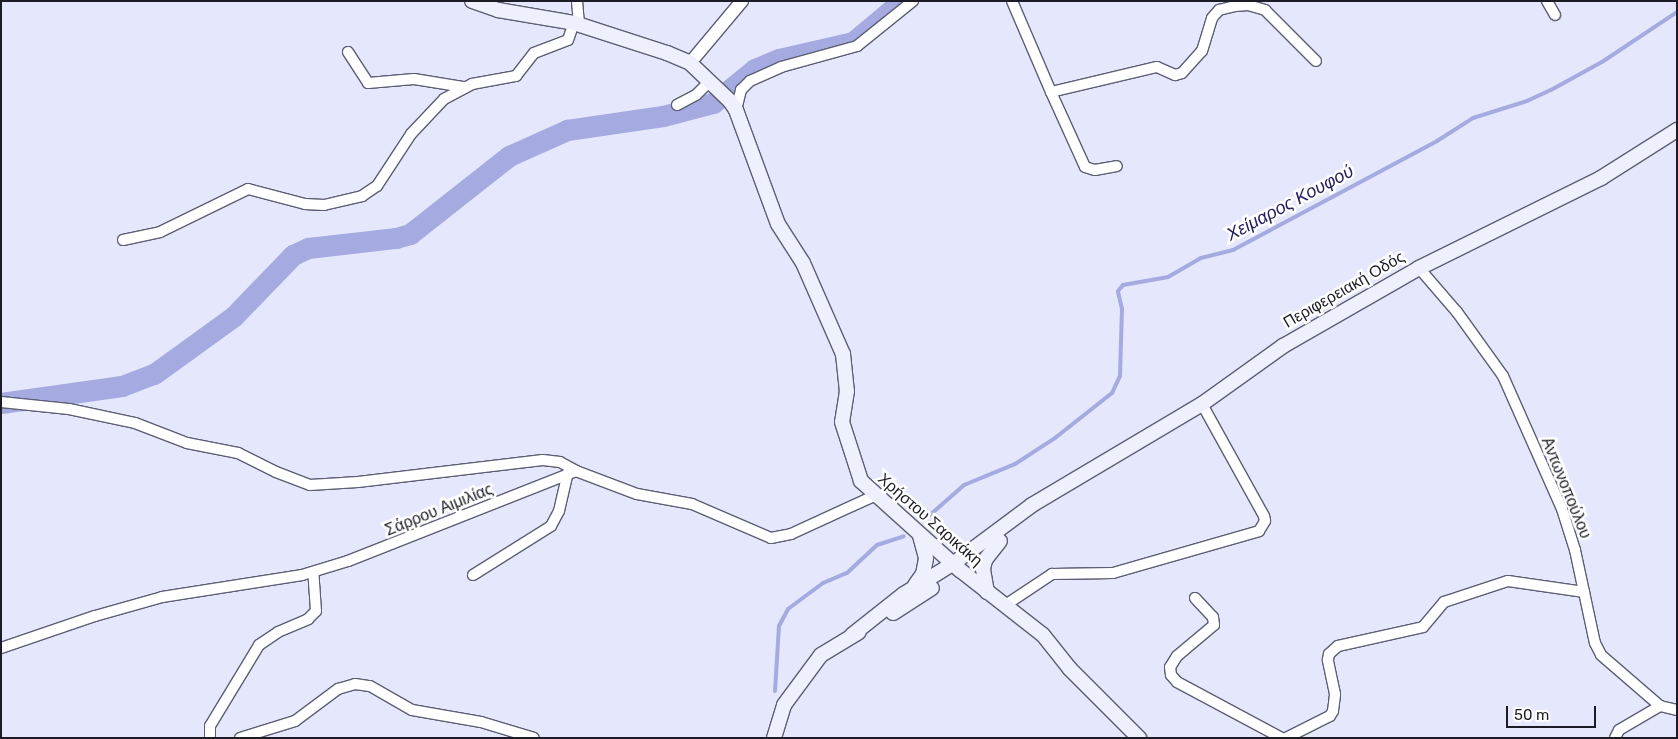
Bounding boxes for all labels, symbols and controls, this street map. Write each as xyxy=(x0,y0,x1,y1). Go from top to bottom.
water label: Χείμαρος Κουφού xyxy=(1223,160,1357,246)
street label: Περιφερειακή Οδός xyxy=(1280,248,1408,332)
street label: Αντωνοπούλου xyxy=(1537,435,1595,541)
street label: Χρήστου Σαρικάκη xyxy=(874,469,986,571)
street label: Σάρρου Αιμιλίας xyxy=(382,480,496,540)
scale bar xyxy=(1508,696,1598,728)
text: 50 m xyxy=(1514,706,1549,724)

